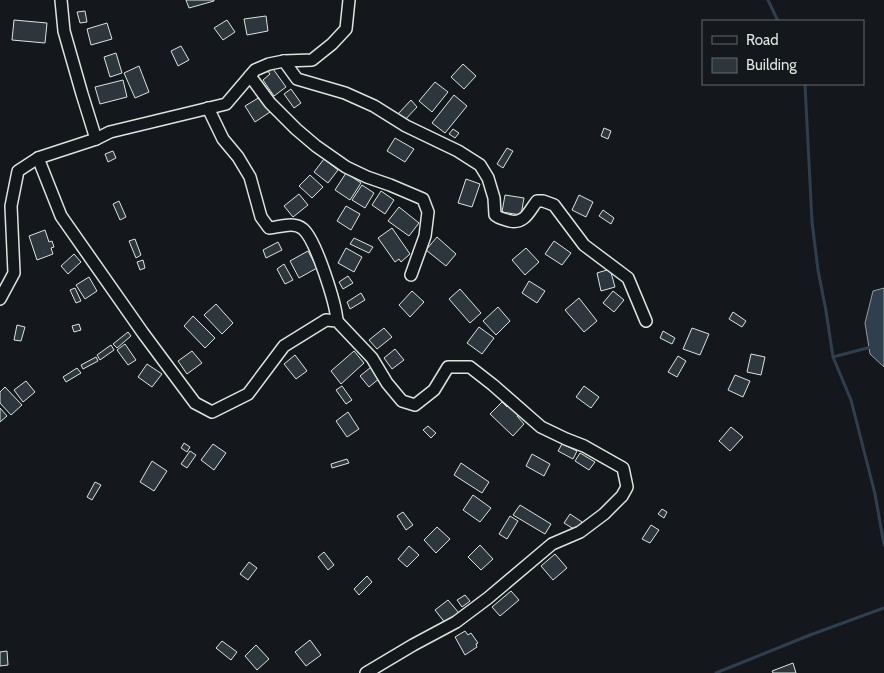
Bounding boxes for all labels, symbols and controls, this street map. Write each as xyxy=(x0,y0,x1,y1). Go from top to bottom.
legend xyxy=(702,20,864,85)
text: Road xyxy=(746,31,779,49)
text: Building xyxy=(746,56,797,74)

